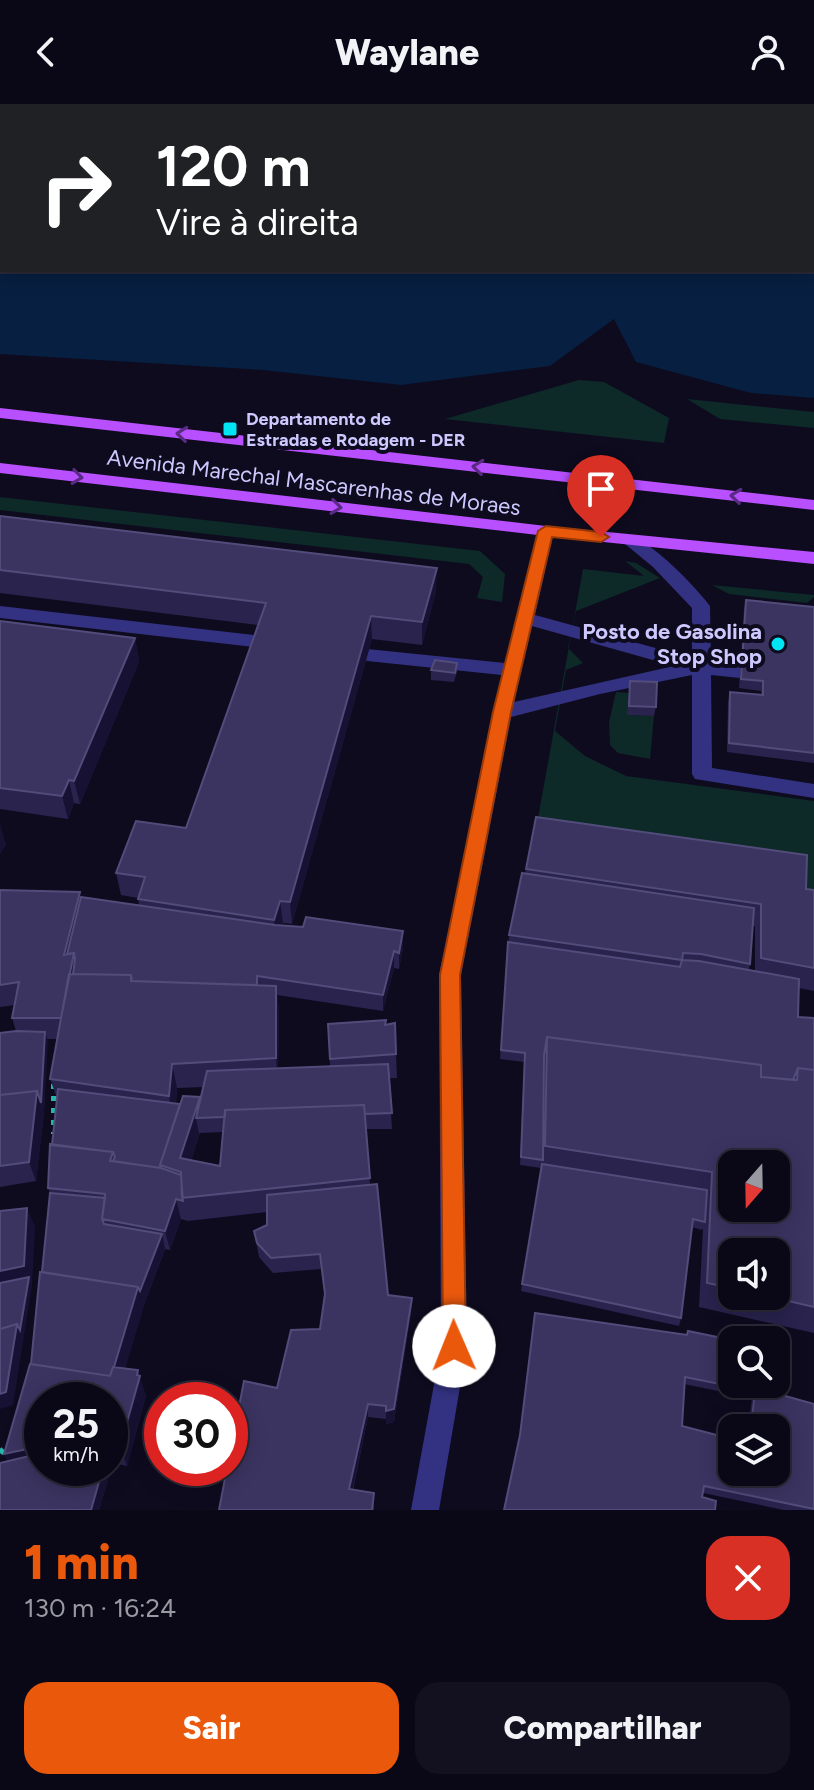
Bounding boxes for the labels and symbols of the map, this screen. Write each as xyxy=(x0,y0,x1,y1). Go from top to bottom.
place label: Departamento de Estradas e Rodagem - DER xyxy=(246,408,466,451)
marker: Departamento de Estradas e Rodagem - DER xyxy=(221,420,239,438)
one-way arrow xyxy=(175,425,188,442)
street label: Avenida Marechal Mascarenhas de Moraes xyxy=(106,444,522,521)
pin xyxy=(567,455,635,537)
one-way arrow xyxy=(471,459,485,476)
one-way arrow xyxy=(71,468,84,485)
one-way arrow xyxy=(730,488,743,505)
one-way arrow xyxy=(329,498,343,515)
place label: Posto de Gasolina Stop Shop xyxy=(582,618,762,670)
marker: Posto de Gasolina Stop Shop xyxy=(769,635,787,653)
north arrow xyxy=(718,1150,790,1222)
position arrow xyxy=(412,1304,496,1388)
speed limit sign: 30 xyxy=(144,1382,248,1486)

